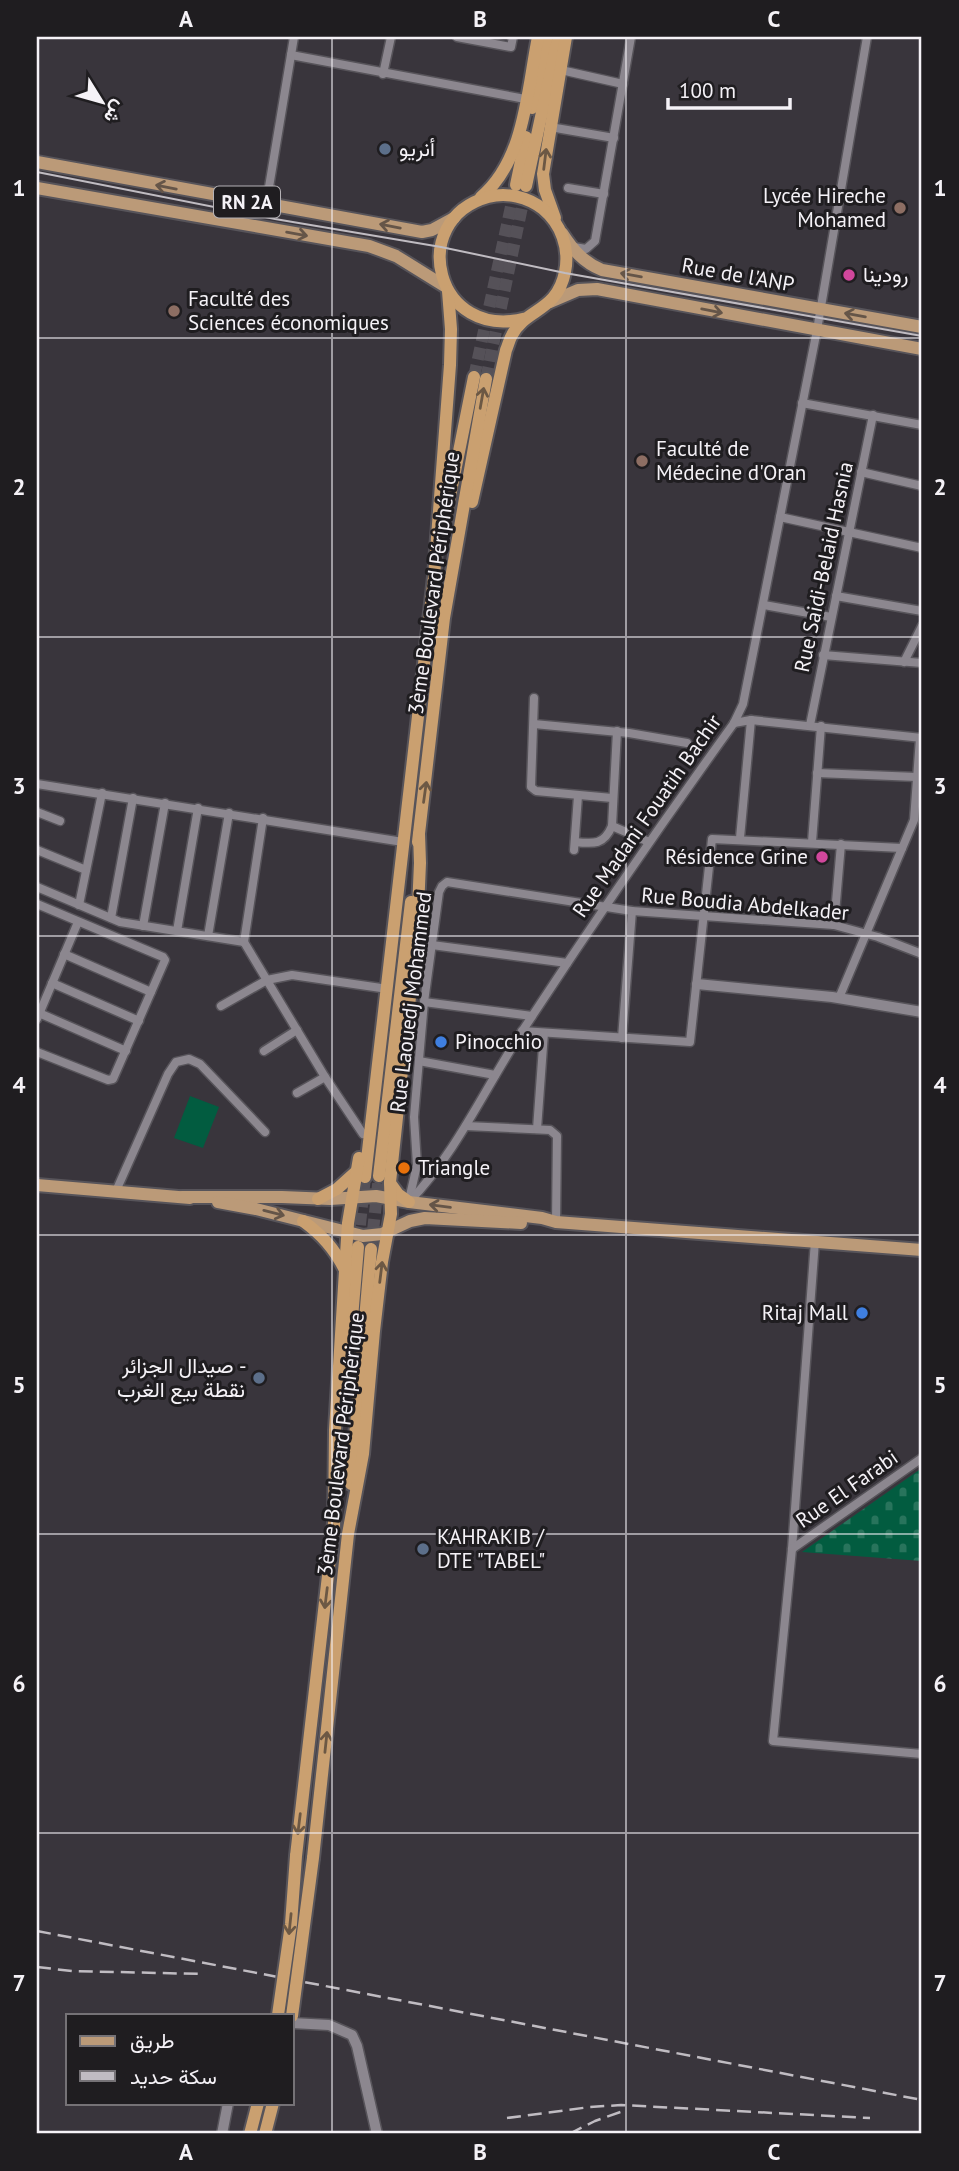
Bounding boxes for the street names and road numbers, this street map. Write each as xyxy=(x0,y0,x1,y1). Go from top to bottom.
road number: RN 2A xyxy=(214,186,280,218)
street label: Rue de l'ANP xyxy=(680,251,796,298)
street label: 3ème Boulevard Périphérique xyxy=(402,450,465,716)
street label: Rue Saidi-Belaid Hasnia xyxy=(788,459,859,675)
street label: Rue Madani Fouatih Bachir xyxy=(566,709,727,922)
street label: Rue Boudia Abdelkader xyxy=(640,881,850,926)
street label: Rue Laouedj Mohammed xyxy=(384,890,437,1114)
street label: 3ème Boulevard Périphérique xyxy=(311,1311,370,1577)
street label: Rue El Farabi xyxy=(790,1443,903,1534)

